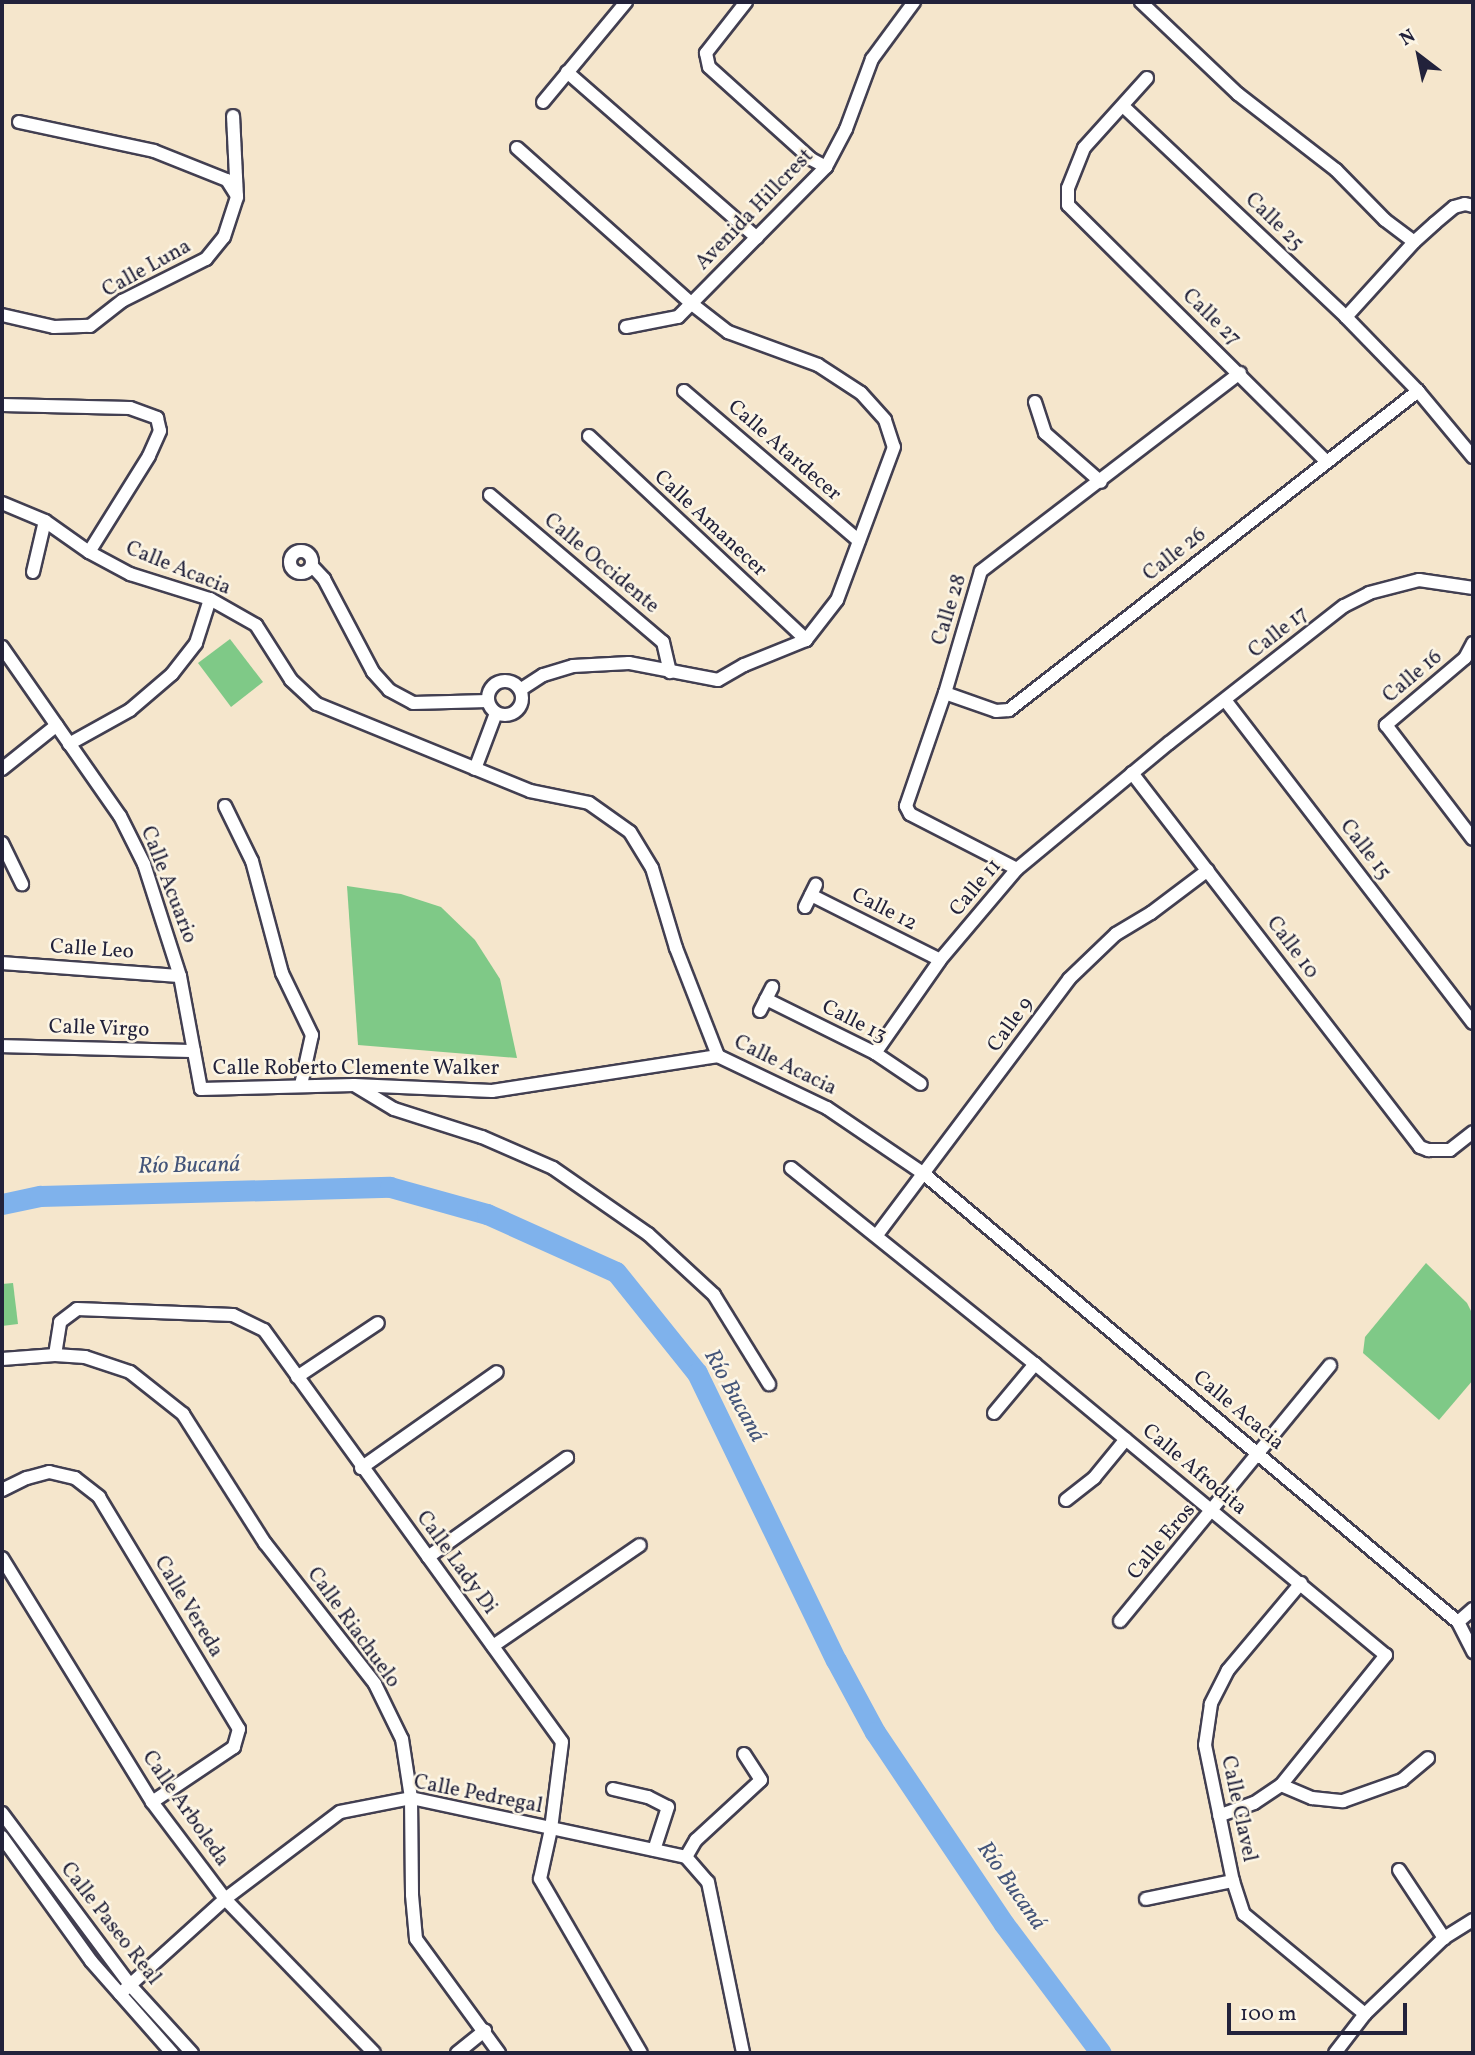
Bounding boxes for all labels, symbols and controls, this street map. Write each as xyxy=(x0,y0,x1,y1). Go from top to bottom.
north arrow xyxy=(1384,21,1454,91)
text: N xyxy=(1395,24,1421,53)
street label: Avenida Hillcrest xyxy=(691,144,819,276)
street label: Calle 25 xyxy=(1239,188,1309,256)
street label: Calle Luna xyxy=(98,234,196,304)
street label: Calle 27 xyxy=(1176,284,1246,352)
street label: Calle Atardecer xyxy=(722,395,846,507)
street label: Calle Amanecer xyxy=(648,465,772,583)
street label: Calle Occidente xyxy=(538,508,664,620)
street label: Calle 26 xyxy=(1139,523,1211,587)
street label: Calle Acacia xyxy=(122,536,234,602)
street label: Calle 28 xyxy=(927,571,973,649)
street label: Calle 17 xyxy=(1244,602,1314,664)
street label: Calle 16 xyxy=(1378,645,1448,709)
street label: Calle 15 xyxy=(1334,815,1396,885)
street label: Calle Acuario xyxy=(134,823,202,947)
street label: Calle 11 xyxy=(945,854,1007,922)
street label: Calle 12 xyxy=(847,883,921,937)
street label: Calle 10 xyxy=(1260,912,1324,984)
street label: Calle Leo xyxy=(49,935,135,965)
street label: Calle 9 xyxy=(983,993,1039,1057)
street label: Calle 13 xyxy=(817,995,891,1049)
street label: Calle Virgo xyxy=(48,1015,150,1043)
street label: Calle Acacia xyxy=(729,1030,841,1102)
street label: Calle Roberto Clemente Walker xyxy=(212,1056,500,1082)
water label: Río Bucaná xyxy=(138,1151,240,1181)
water label: Río Bucaná xyxy=(697,1345,771,1447)
street label: Calle Acacia xyxy=(1187,1366,1289,1456)
street label: Calle Afrodita xyxy=(1137,1419,1251,1521)
street label: Calle Eros xyxy=(1123,1498,1201,1586)
street label: Calle Lady Di xyxy=(410,1506,502,1620)
street label: Calle Vereda xyxy=(148,1552,228,1662)
street label: Calle Riachuelo xyxy=(301,1563,405,1693)
street label: Calle Arboleda xyxy=(136,1746,234,1872)
street label: Calle Clavel xyxy=(1214,1754,1262,1864)
street label: Calle Pedregal xyxy=(411,1770,545,1820)
water label: Río Bucaná xyxy=(970,1836,1052,1936)
street label: Calle Paseo Real xyxy=(54,1858,166,1990)
scale bar xyxy=(1230,1988,1410,2032)
text: 100 m xyxy=(1240,2000,1297,2029)

